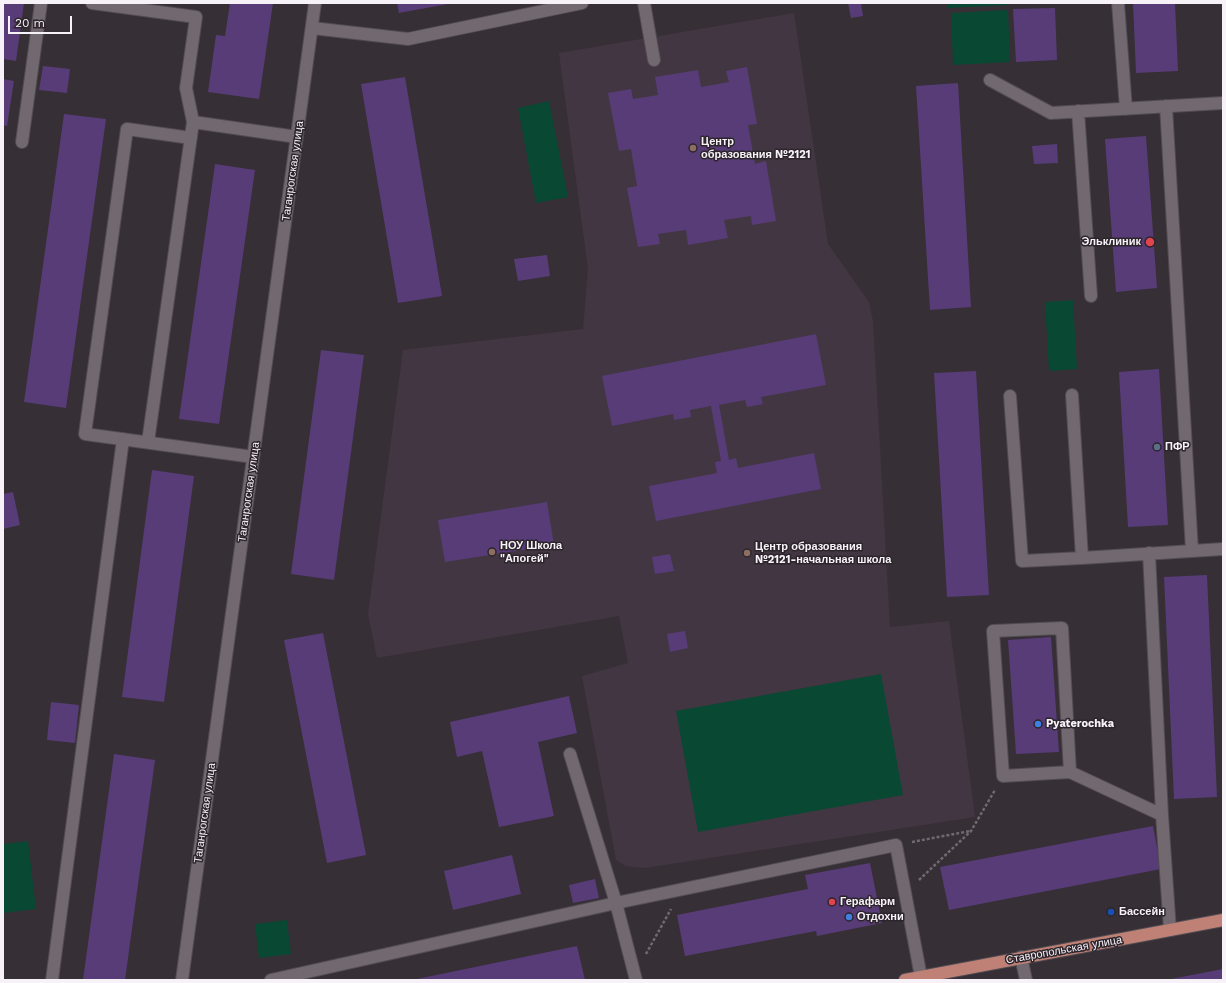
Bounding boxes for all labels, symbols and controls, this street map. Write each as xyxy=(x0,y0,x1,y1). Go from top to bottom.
scale bar xyxy=(10,8,74,34)
text: 20 m xyxy=(15,16,45,30)
street label: Таганрогская улица xyxy=(279,120,307,222)
place label: Центр образования №2121 xyxy=(701,135,811,161)
marker: Центр образования №2121 xyxy=(688,143,698,153)
place label: Эльклиник xyxy=(1081,235,1141,249)
marker: Эльклиник xyxy=(1144,236,1156,248)
place label: ПФР xyxy=(1165,440,1190,454)
street label: Таганрогская улица xyxy=(235,441,263,543)
marker: ПФР xyxy=(1152,442,1162,452)
place label: НОУ Школа "Апогей" xyxy=(500,539,562,565)
place label: Центр образования №2121-начальная школа xyxy=(755,540,891,566)
marker: НОУ Школа "Апогей" xyxy=(487,547,497,557)
marker: Центр образования №2121-начальная школа xyxy=(742,548,752,558)
place label: Pyaterochka xyxy=(1046,717,1114,731)
marker: Pyaterochka xyxy=(1033,719,1043,729)
street label: Таганрогская улица xyxy=(191,762,219,864)
place label: Герафарм xyxy=(840,895,895,909)
marker: Герафарм xyxy=(827,897,837,907)
place label: Бассейн xyxy=(1119,905,1165,919)
marker: Бассейн xyxy=(1106,907,1116,917)
place label: Отдохни xyxy=(857,910,904,924)
marker: Отдохни xyxy=(844,912,854,922)
street label: Ставропольская улица xyxy=(1005,933,1123,967)

